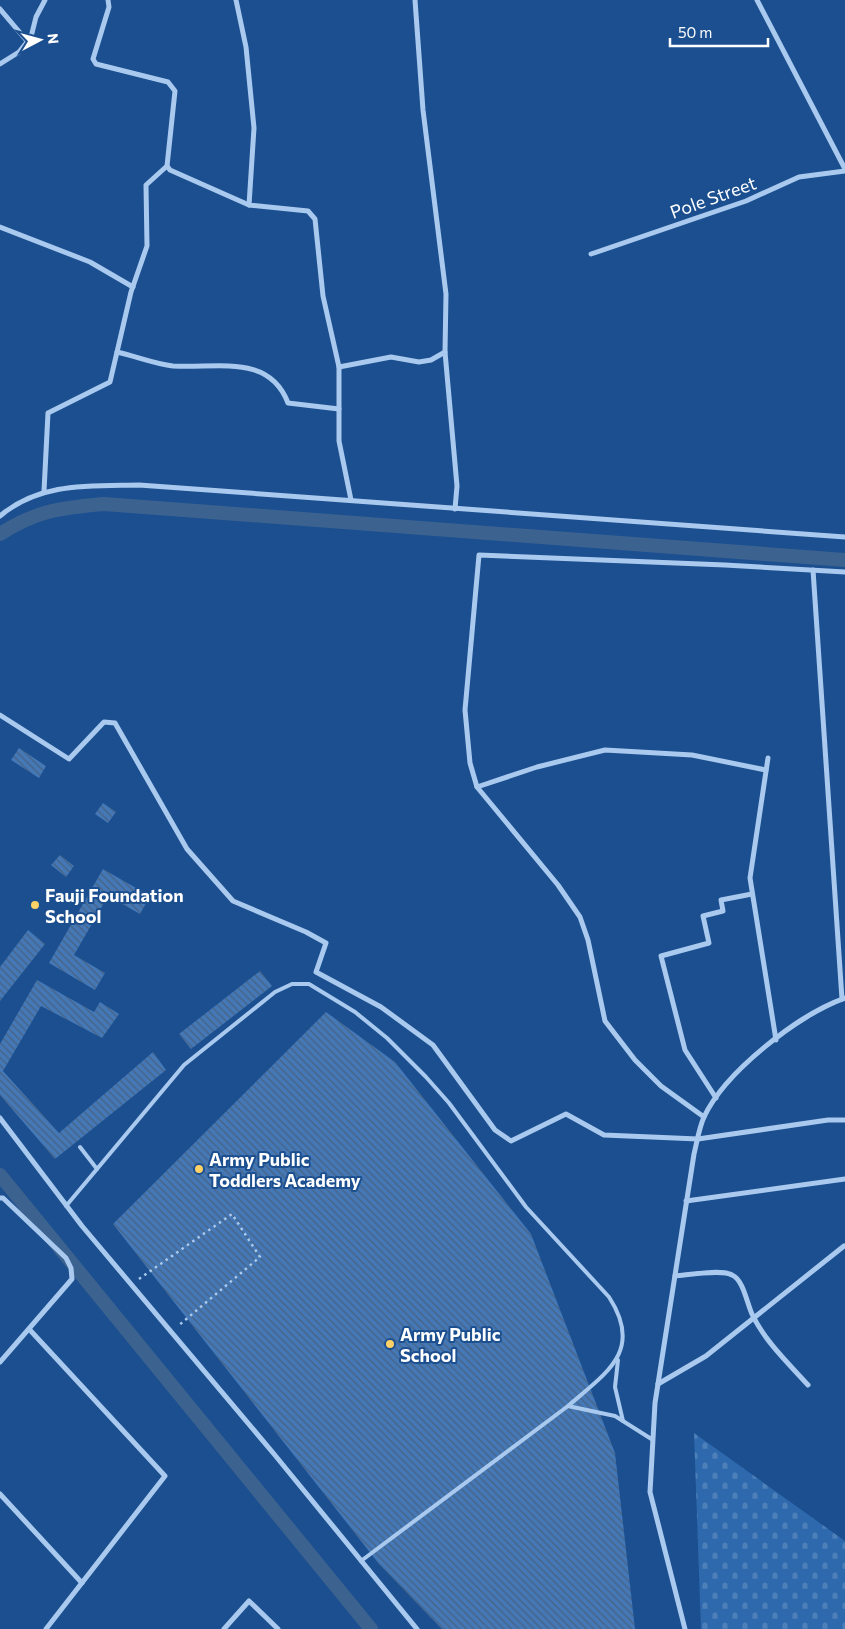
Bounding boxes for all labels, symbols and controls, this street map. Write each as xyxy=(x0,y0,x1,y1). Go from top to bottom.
north arrow xyxy=(15,15,65,65)
scale bar xyxy=(670,15,768,47)
text: 50 m xyxy=(678,23,712,41)
text: N xyxy=(44,32,62,45)
street label: Pole Street xyxy=(667,171,759,223)
place label: Fauji Foundation School xyxy=(45,884,184,927)
marker: Fauji Foundation School xyxy=(29,899,41,911)
place label: Army Public Toddlers Academy xyxy=(209,1148,361,1191)
marker: Army Public Toddlers Academy xyxy=(193,1163,205,1175)
place label: Army Public School xyxy=(400,1323,501,1366)
marker: Army Public School xyxy=(384,1338,396,1350)

